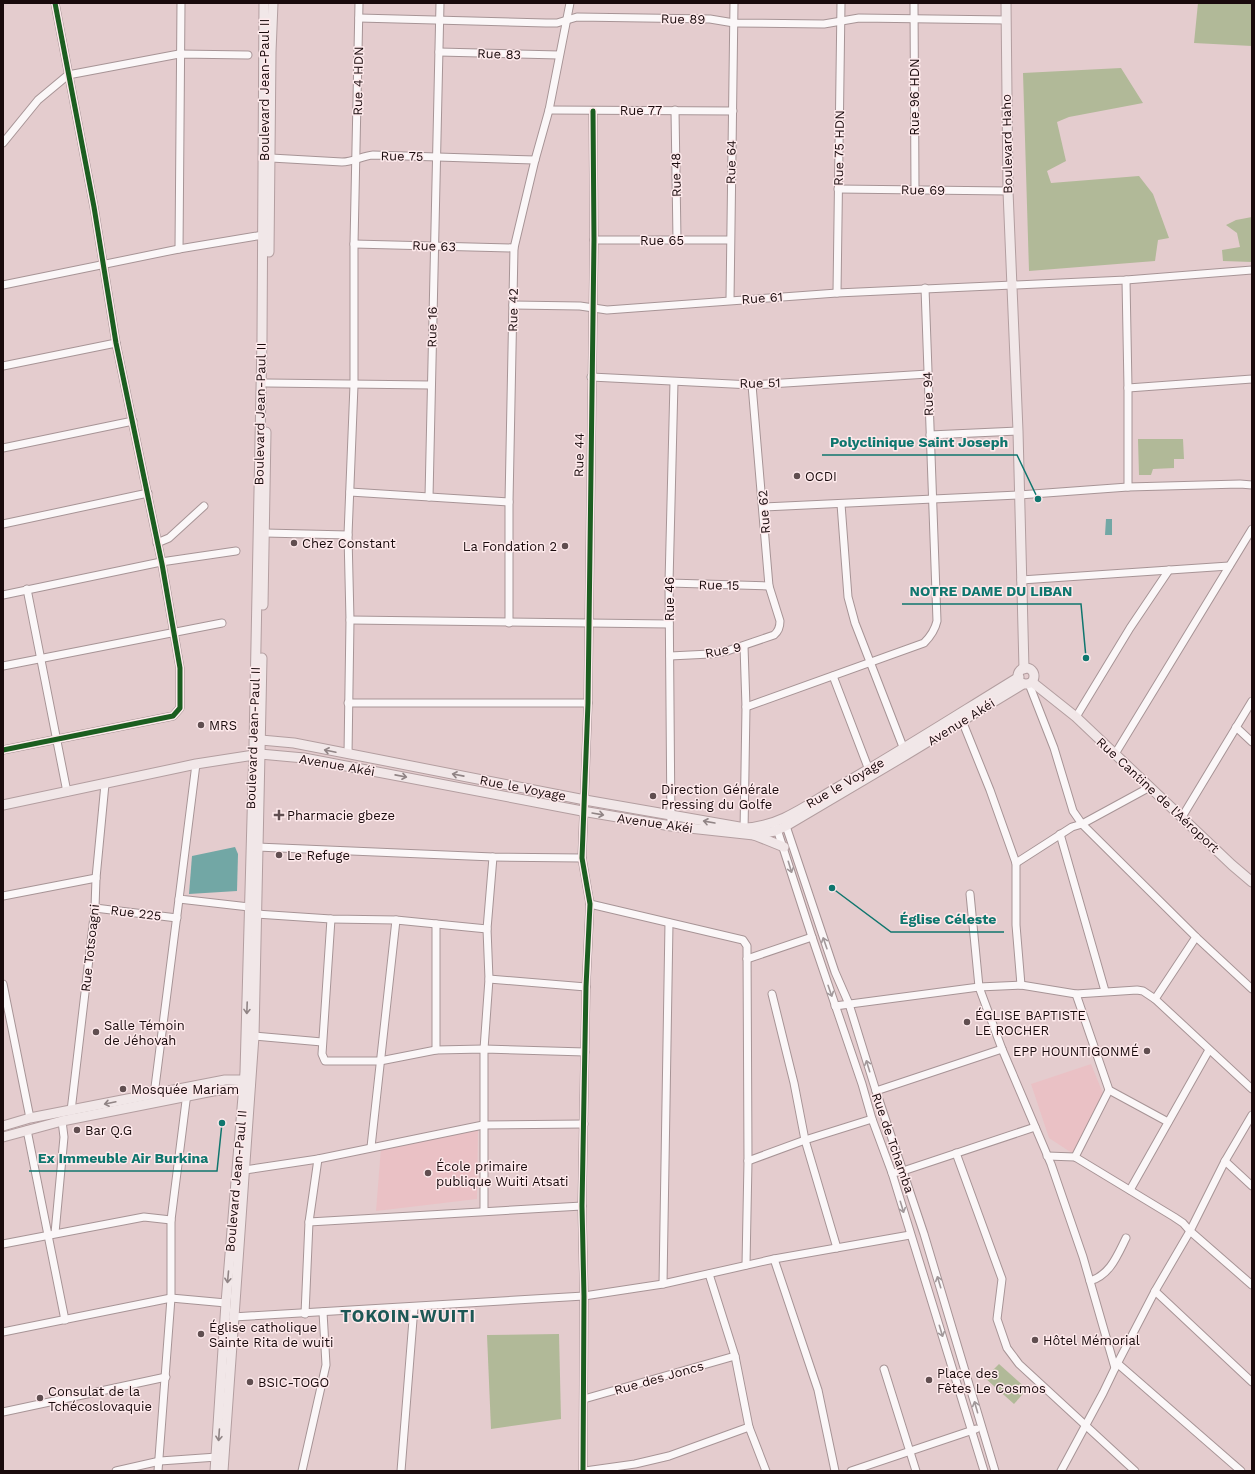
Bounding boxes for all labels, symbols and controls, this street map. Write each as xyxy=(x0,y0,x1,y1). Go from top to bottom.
street label: Rue 89 xyxy=(661,11,705,27)
street label: Boulevard Jean-Paul II xyxy=(257,19,272,161)
street label: Rue 4 HDN xyxy=(350,46,366,116)
street label: Rue 83 xyxy=(477,46,521,62)
street label: Rue 96 HDN xyxy=(907,58,922,136)
street label: Boulevard Haho xyxy=(999,94,1015,194)
street label: Rue 77 xyxy=(620,103,662,118)
street label: Rue 75 HDN xyxy=(831,110,847,186)
street label: Rue 64 xyxy=(723,140,739,184)
street label: Rue 75 xyxy=(380,148,424,164)
street label: Rue 48 xyxy=(668,153,684,197)
street label: Rue 69 xyxy=(901,182,945,198)
street label: Rue 65 xyxy=(640,233,684,248)
street label: Rue 63 xyxy=(412,238,456,254)
street label: Rue 42 xyxy=(505,288,521,332)
street label: Rue 61 xyxy=(741,289,783,307)
street label: Rue 16 xyxy=(424,306,440,348)
street label: Boulevard Jean-Paul II xyxy=(251,343,269,485)
street label: Rue 94 xyxy=(920,371,936,416)
street label: Rue 51 xyxy=(739,375,781,391)
callout: Polyclinique Saint Joseph xyxy=(822,429,1017,455)
street label: Rue 44 xyxy=(571,433,587,477)
text: Polyclinique Saint Joseph xyxy=(830,434,1008,450)
place label: OCDI xyxy=(805,469,837,484)
marker: OCDI xyxy=(792,471,802,481)
street label: Rue 62 xyxy=(755,490,773,534)
place label: Chez Constant xyxy=(302,536,396,551)
marker: Chez Constant xyxy=(289,538,299,548)
place label: La Fondation 2 xyxy=(463,539,557,554)
marker: La Fondation 2 xyxy=(560,541,570,551)
street label: Rue 46 xyxy=(662,577,677,621)
street label: Rue 15 xyxy=(698,577,740,593)
callout: NOTRE DAME DU LIBAN xyxy=(902,578,1081,604)
text: NOTRE DAME DU LIBAN xyxy=(910,583,1072,599)
street label: Rue 9 xyxy=(704,639,742,661)
street label: Boulevard Jean-Paul II xyxy=(243,666,263,810)
street label: Avenue Akéi xyxy=(925,695,997,749)
place label: MRS xyxy=(209,718,237,733)
marker: MRS xyxy=(196,720,206,730)
street label: Rue Cantine de l'Aéroport xyxy=(1094,734,1223,856)
one-way arrow xyxy=(324,746,337,754)
street label: Avenue Akéi xyxy=(298,751,376,779)
street label: Rue le Voyage xyxy=(803,755,887,811)
one-way arrow xyxy=(452,771,465,779)
street label: Rue le Voyage xyxy=(479,772,567,804)
one-way arrow xyxy=(394,773,407,781)
place label: Direction Générale Pressing du Golfe xyxy=(661,782,779,812)
marker: Direction Générale Pressing du Golfe xyxy=(648,791,658,801)
place label: Pharmacie gbeze xyxy=(287,808,395,823)
marker: Pharmacie gbeze xyxy=(274,810,284,820)
one-way arrow xyxy=(591,810,604,818)
street label: Avenue Akéi xyxy=(616,810,694,836)
one-way arrow xyxy=(703,818,716,826)
place label: Le Refuge xyxy=(287,848,350,863)
marker: Le Refuge xyxy=(274,850,284,860)
one-way arrow xyxy=(787,860,794,873)
street label: Rue 225 xyxy=(110,902,162,924)
street label: Rue Totsoagni xyxy=(78,903,102,993)
callout: Église Céleste xyxy=(891,906,1004,932)
text: Église Céleste xyxy=(900,911,996,927)
one-way arrow xyxy=(821,936,828,949)
one-way arrow xyxy=(826,984,834,996)
one-way arrow xyxy=(243,1001,251,1014)
place label: ÉGLISE BAPTISTE LE ROCHER xyxy=(975,1007,1086,1038)
marker: ÉGLISE BAPTISTE LE ROCHER xyxy=(962,1017,972,1027)
place label: Salle Témoin de Jéhovah xyxy=(104,1018,185,1048)
marker: Salle Témoin de Jéhovah xyxy=(91,1027,101,1037)
place label: EPP HOUNTIGONMÉ xyxy=(1013,1043,1139,1059)
marker: EPP HOUNTIGONMÉ xyxy=(1142,1046,1152,1056)
one-way arrow xyxy=(864,1059,871,1072)
place label: Mosquée Mariam xyxy=(131,1082,239,1097)
marker: Mosquée Mariam xyxy=(118,1084,128,1094)
street label: Rue de Tchamba xyxy=(869,1091,917,1196)
one-way arrow xyxy=(104,1099,117,1107)
street label: Boulevard Jean-Paul II xyxy=(222,1109,250,1253)
place label: Bar Q.G xyxy=(85,1123,132,1138)
marker: Bar Q.G xyxy=(72,1125,82,1135)
callout: Ex Immeuble Air Burkina xyxy=(29,1145,217,1171)
text: Ex Immeuble Air Burkina xyxy=(38,1150,209,1166)
place label: École primaire publique Wuiti Atsati xyxy=(436,1158,569,1189)
marker: École primaire publique Wuiti Atsati xyxy=(423,1168,433,1178)
one-way arrow xyxy=(899,1200,906,1213)
one-way arrow xyxy=(225,1270,232,1283)
one-way arrow xyxy=(935,1276,942,1289)
district label: TOKOIN-WUITI xyxy=(340,1306,476,1326)
place label: Église catholique Sainte Rita de wuiti xyxy=(209,1319,333,1350)
one-way arrow xyxy=(938,1324,945,1337)
marker: Église catholique Sainte Rita de wuiti xyxy=(196,1329,206,1339)
place label: Hôtel Mémorial xyxy=(1043,1333,1140,1348)
marker: Hôtel Mémorial xyxy=(1030,1335,1040,1345)
street label: Rue des Joncs xyxy=(613,1358,706,1398)
place label: Place des Fêtes Le Cosmos xyxy=(937,1366,1046,1396)
place label: BSIC-TOGO xyxy=(258,1375,329,1390)
marker: Place des Fêtes Le Cosmos xyxy=(924,1375,934,1385)
marker: BSIC-TOGO xyxy=(245,1377,255,1387)
place label: Consulat de la Tchécoslovaquie xyxy=(48,1384,152,1414)
marker: Consulat de la Tchécoslovaquie xyxy=(35,1393,45,1403)
one-way arrow xyxy=(972,1400,979,1413)
one-way arrow xyxy=(215,1428,222,1441)

